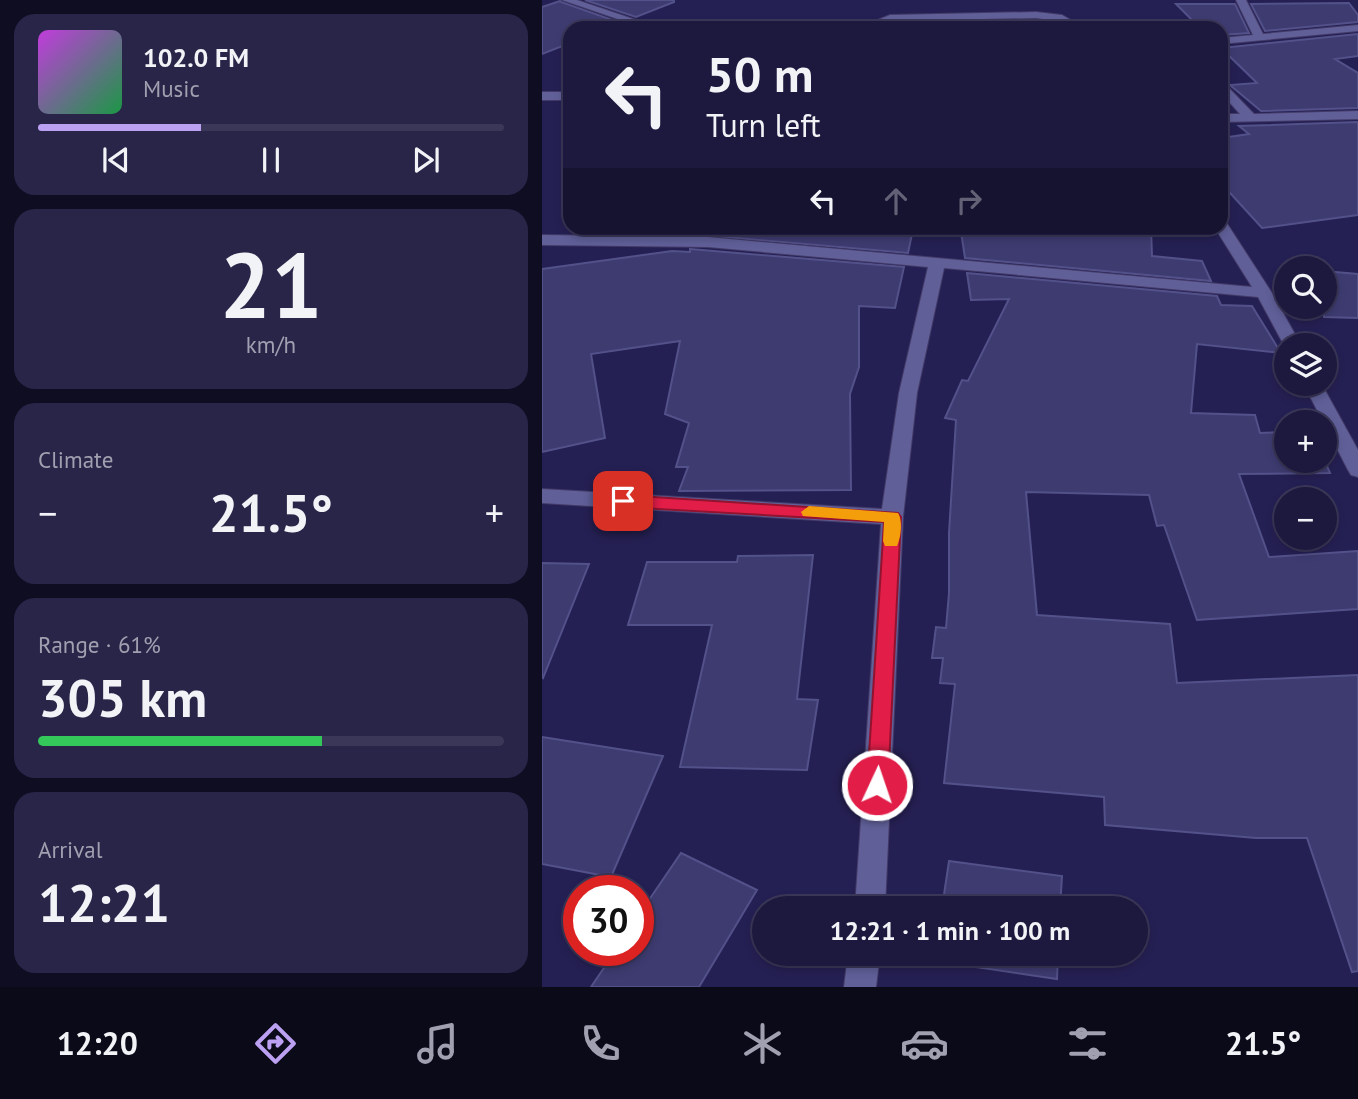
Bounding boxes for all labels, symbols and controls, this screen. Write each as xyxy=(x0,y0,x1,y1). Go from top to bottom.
text: 102.0 FM xyxy=(143,41,249,74)
text: 50 m xyxy=(706,42,813,106)
icon: left xyxy=(591,49,682,140)
text: Music xyxy=(143,74,200,103)
text: Turn left xyxy=(706,104,821,146)
icon: previous xyxy=(97,141,135,179)
icon: pause xyxy=(252,141,290,179)
icon: next xyxy=(407,141,445,179)
icon: left xyxy=(804,182,842,220)
icon: ahead xyxy=(877,182,915,220)
icon: right xyxy=(950,182,988,220)
text: 21 xyxy=(219,225,323,343)
map controls xyxy=(1274,256,1337,550)
button: search xyxy=(1274,256,1337,319)
text: km/h xyxy=(246,330,296,359)
button: layers xyxy=(1274,333,1337,396)
button: + xyxy=(1274,410,1337,473)
text: Climate xyxy=(38,445,113,474)
pin xyxy=(593,471,653,531)
text: 21.5° xyxy=(209,479,333,546)
icon: arrive xyxy=(604,482,642,520)
button: − xyxy=(1274,487,1337,550)
text: − xyxy=(38,488,57,537)
text: + xyxy=(485,488,504,537)
text: Range · 61% xyxy=(38,630,161,659)
text: 305 km xyxy=(38,664,207,731)
position arrow xyxy=(840,748,914,822)
text: Arrival xyxy=(38,835,102,864)
text: 12:21 xyxy=(38,869,170,936)
speed limit sign: 30 xyxy=(563,875,654,966)
text: 12:21 · 1 min · 100 m xyxy=(830,914,1070,947)
icon: directions xyxy=(251,1019,300,1068)
icon: music xyxy=(413,1019,462,1068)
icon: phone xyxy=(576,1019,625,1068)
icon: climate xyxy=(738,1019,787,1068)
icon: car xyxy=(900,1019,949,1068)
icon: filters xyxy=(1063,1019,1112,1068)
text: 12:20 xyxy=(57,1022,138,1064)
text: 21.5° xyxy=(1225,1022,1301,1064)

